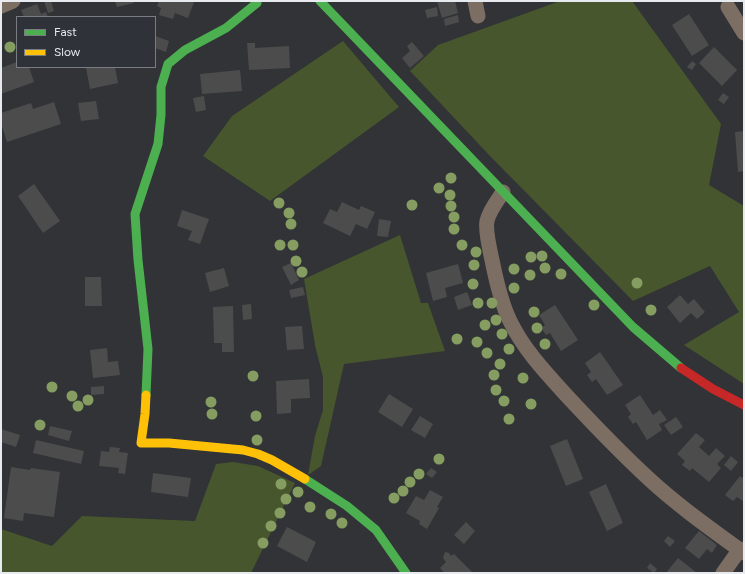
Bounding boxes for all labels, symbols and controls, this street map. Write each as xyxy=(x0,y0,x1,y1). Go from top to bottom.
legend xyxy=(16,16,156,68)
text: Fast xyxy=(54,25,77,39)
text: Slow xyxy=(54,45,80,59)

